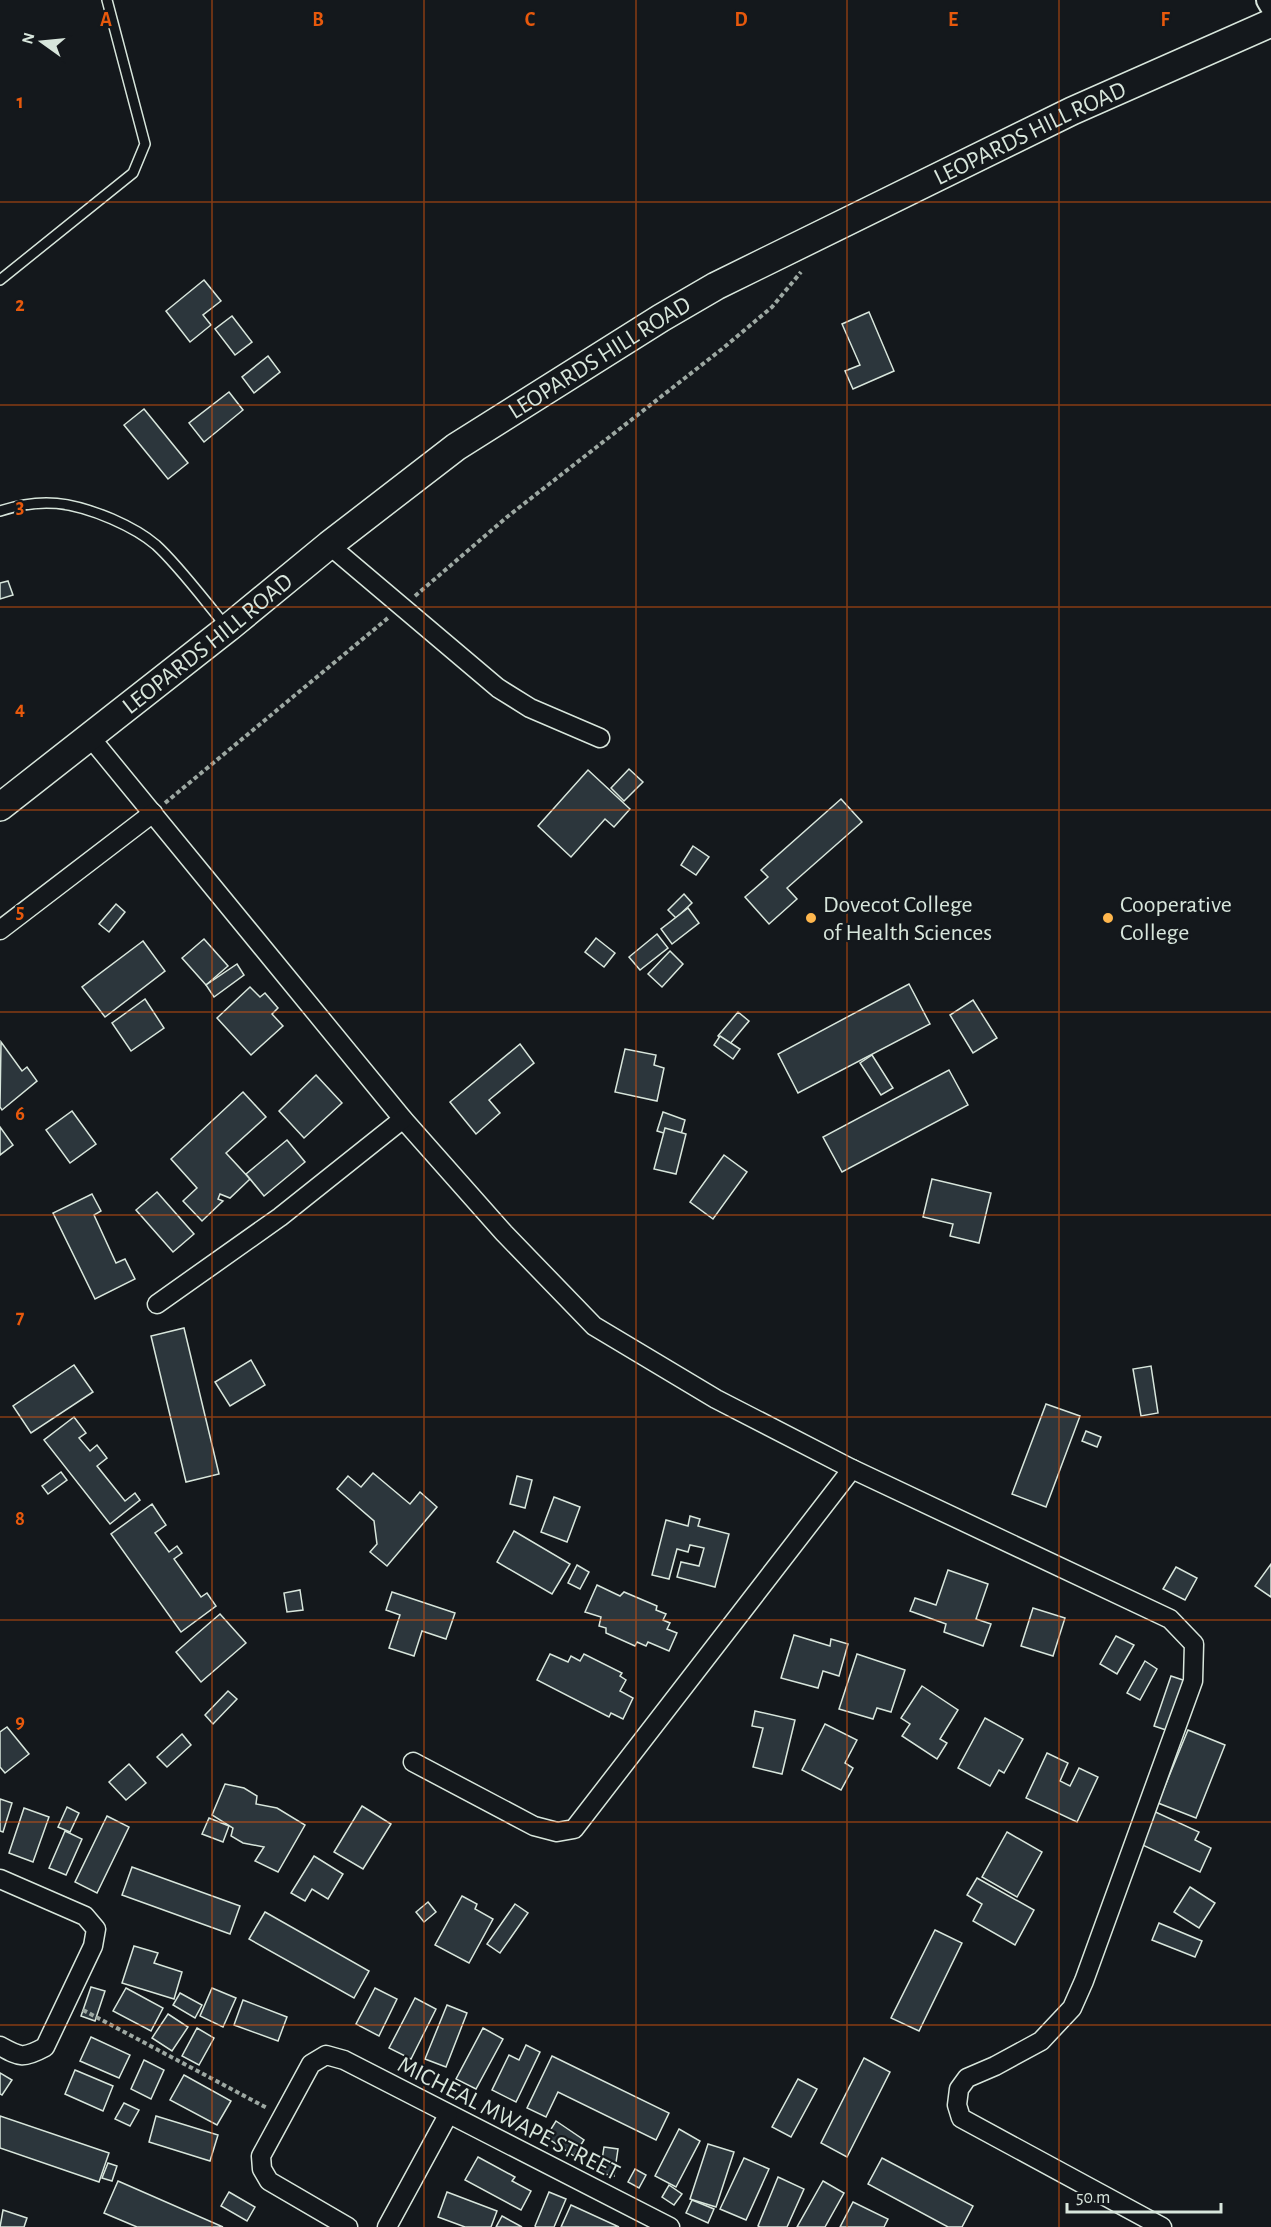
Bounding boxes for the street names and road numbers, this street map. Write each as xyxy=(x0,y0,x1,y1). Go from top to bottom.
street label: LEOPARDS HILL ROAD xyxy=(930,78,1130,190)
street label: LEOPARDS HILL ROAD xyxy=(504,293,695,424)
street label: LEOPARDS HILL ROAD xyxy=(118,569,297,719)
street label: MICHEAL MWAPE STREET xyxy=(394,2052,624,2185)

